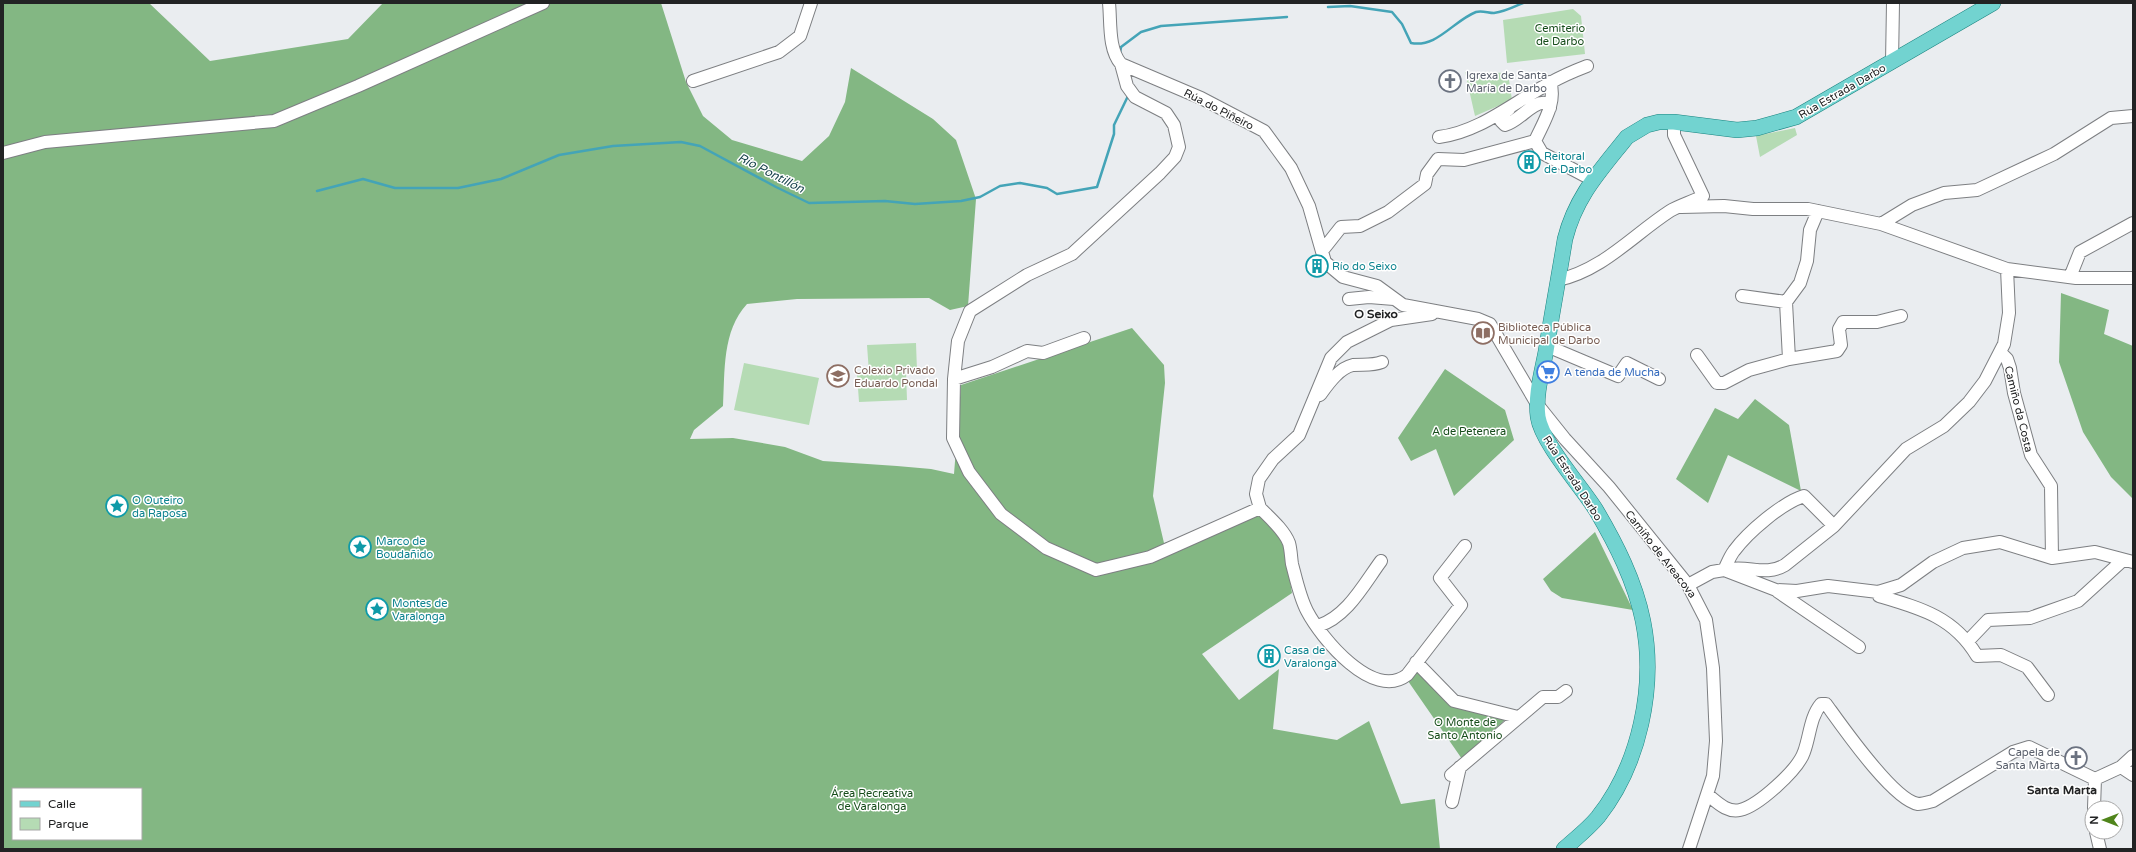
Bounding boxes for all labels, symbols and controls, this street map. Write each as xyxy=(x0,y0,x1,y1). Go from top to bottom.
park label: Cemiterio de Darbo xyxy=(1535,22,1586,48)
street label: Rúa Estrada Darbo xyxy=(1796,61,1888,122)
church icon: Igrexa de Santa María de Darbo xyxy=(1437,68,1463,94)
place label: Igrexa de Santa María de Darbo xyxy=(1466,69,1547,95)
street label: Rúa do Piñeiro xyxy=(1182,86,1256,133)
building icon: Reitoral de Darbo xyxy=(1516,149,1542,175)
water label: Río Pontillón xyxy=(736,150,807,196)
place label: Reitoral de Darbo xyxy=(1544,150,1593,176)
building icon: Río do Seixo xyxy=(1304,253,1330,279)
place label: Río do Seixo xyxy=(1332,260,1397,273)
district label: O Seixo xyxy=(1354,307,1398,321)
library icon: Biblioteca Pública Municipal de Darbo xyxy=(1470,320,1496,346)
place label: Biblioteca Pública Municipal de Darbo xyxy=(1498,321,1600,347)
supermarket icon: A tenda de Mucha xyxy=(1535,359,1561,385)
school or university icon: Colexio Privado Eduardo Pondal xyxy=(825,363,851,389)
place label: Colexio Privado Eduardo Pondal xyxy=(854,364,938,390)
street label: Camiño da Costa xyxy=(2001,365,2036,454)
place label: A tenda de Mucha xyxy=(1564,366,1660,379)
park label: A de Petenera xyxy=(1432,425,1506,438)
street label: Rúa Estrada Darbo xyxy=(1540,433,1605,523)
place icon: O Outeiro da Raposa xyxy=(104,493,130,519)
place label: O Outeiro da Raposa xyxy=(132,494,187,520)
street label: Camiño de Areacova xyxy=(1622,508,1699,601)
place icon: Marco de Boudañido xyxy=(347,534,373,560)
place label: Marco de Boudañido xyxy=(376,535,433,561)
place icon: Montes de Varalonga xyxy=(364,596,390,622)
place label: Montes de Varalonga xyxy=(392,597,447,623)
building icon: Casa de Varalonga xyxy=(1256,643,1282,669)
place label: Casa de Varalonga xyxy=(1284,644,1337,670)
park label: O Monte de Santo Antonio xyxy=(1428,716,1503,742)
church icon: Capela de Santa Marta xyxy=(2063,745,2089,771)
place label: Capela de Santa Marta xyxy=(1996,746,2060,772)
district label: Santa Marta xyxy=(2027,783,2097,797)
park label: Área Recreativa de Varalonga xyxy=(831,786,913,813)
legend xyxy=(12,788,142,840)
text: Calle xyxy=(48,797,76,811)
north arrow xyxy=(2084,800,2124,840)
text: N xyxy=(2088,816,2101,824)
text: Parque xyxy=(48,817,89,831)

